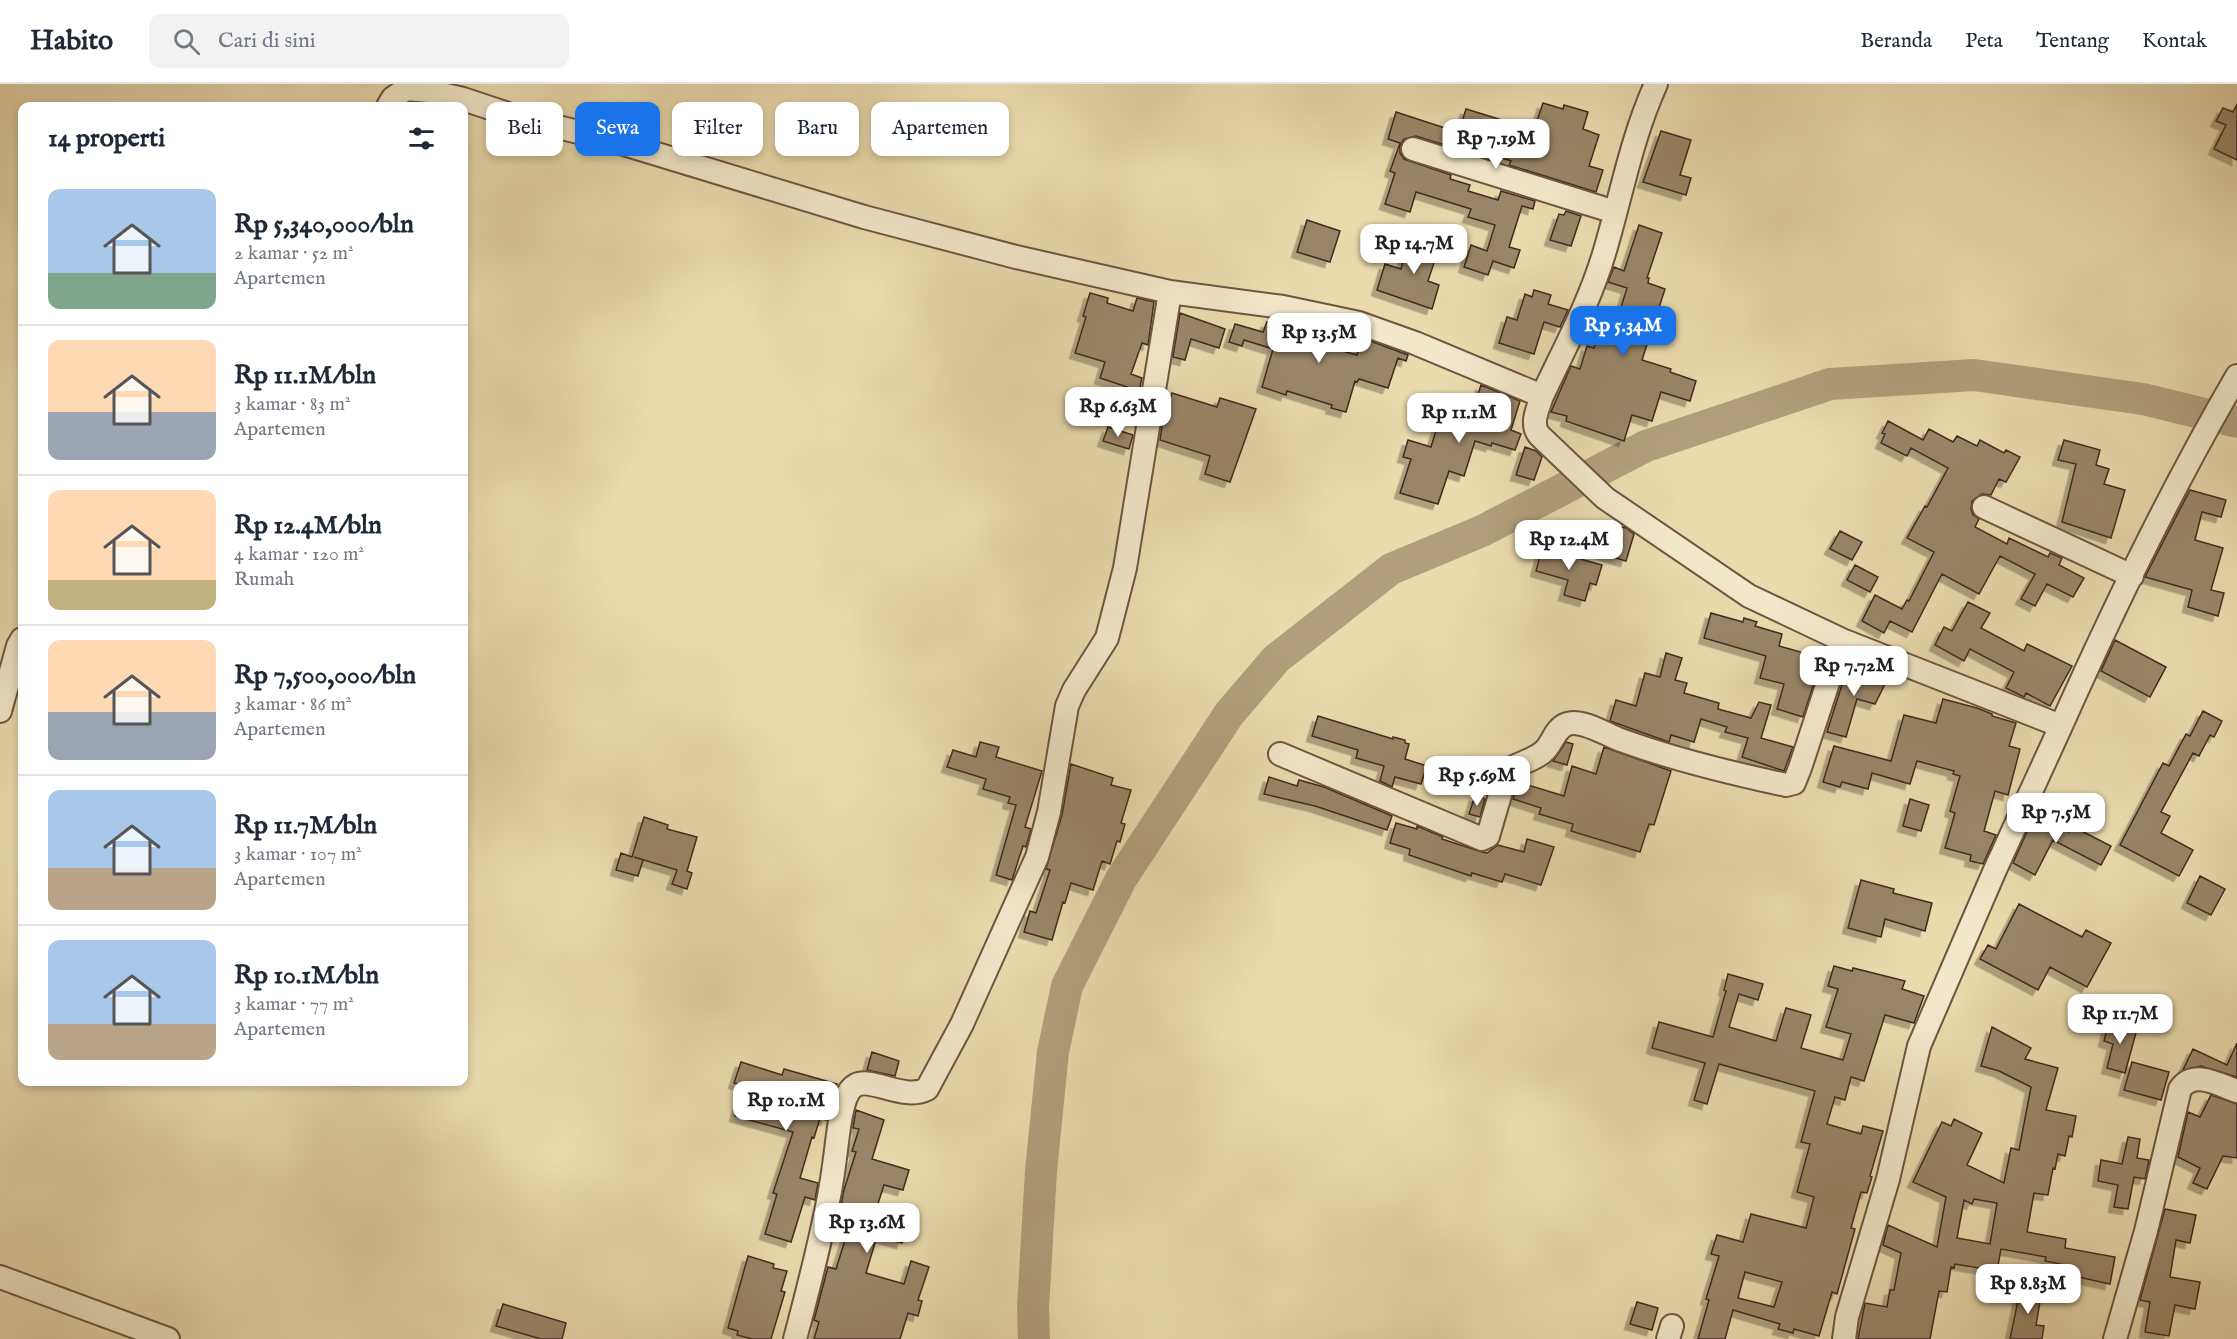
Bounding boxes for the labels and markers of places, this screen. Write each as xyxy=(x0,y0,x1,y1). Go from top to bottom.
pin: Rp 7.19M xyxy=(1434,119,1558,170)
pin: Rp 14.7M xyxy=(1352,224,1476,275)
pin: Rp 5.34M xyxy=(1561,306,1685,357)
pin: Rp 13.5M xyxy=(1257,313,1381,364)
pin: Rp 6.63M xyxy=(1056,387,1180,438)
pin: Rp 11.1M xyxy=(1397,393,1521,444)
pin: Rp 12.4M xyxy=(1507,520,1631,571)
pin: Rp 7.72M xyxy=(1792,646,1916,697)
pin: Rp 5.69M xyxy=(1415,756,1539,807)
pin: Rp 7.5M xyxy=(2001,793,2111,844)
pin: Rp 11.7M xyxy=(2058,994,2182,1045)
pin: Rp 10.1M xyxy=(724,1081,848,1132)
pin: Rp 13.6M xyxy=(805,1203,929,1254)
pin: Rp 8.83M xyxy=(1966,1264,2090,1315)

